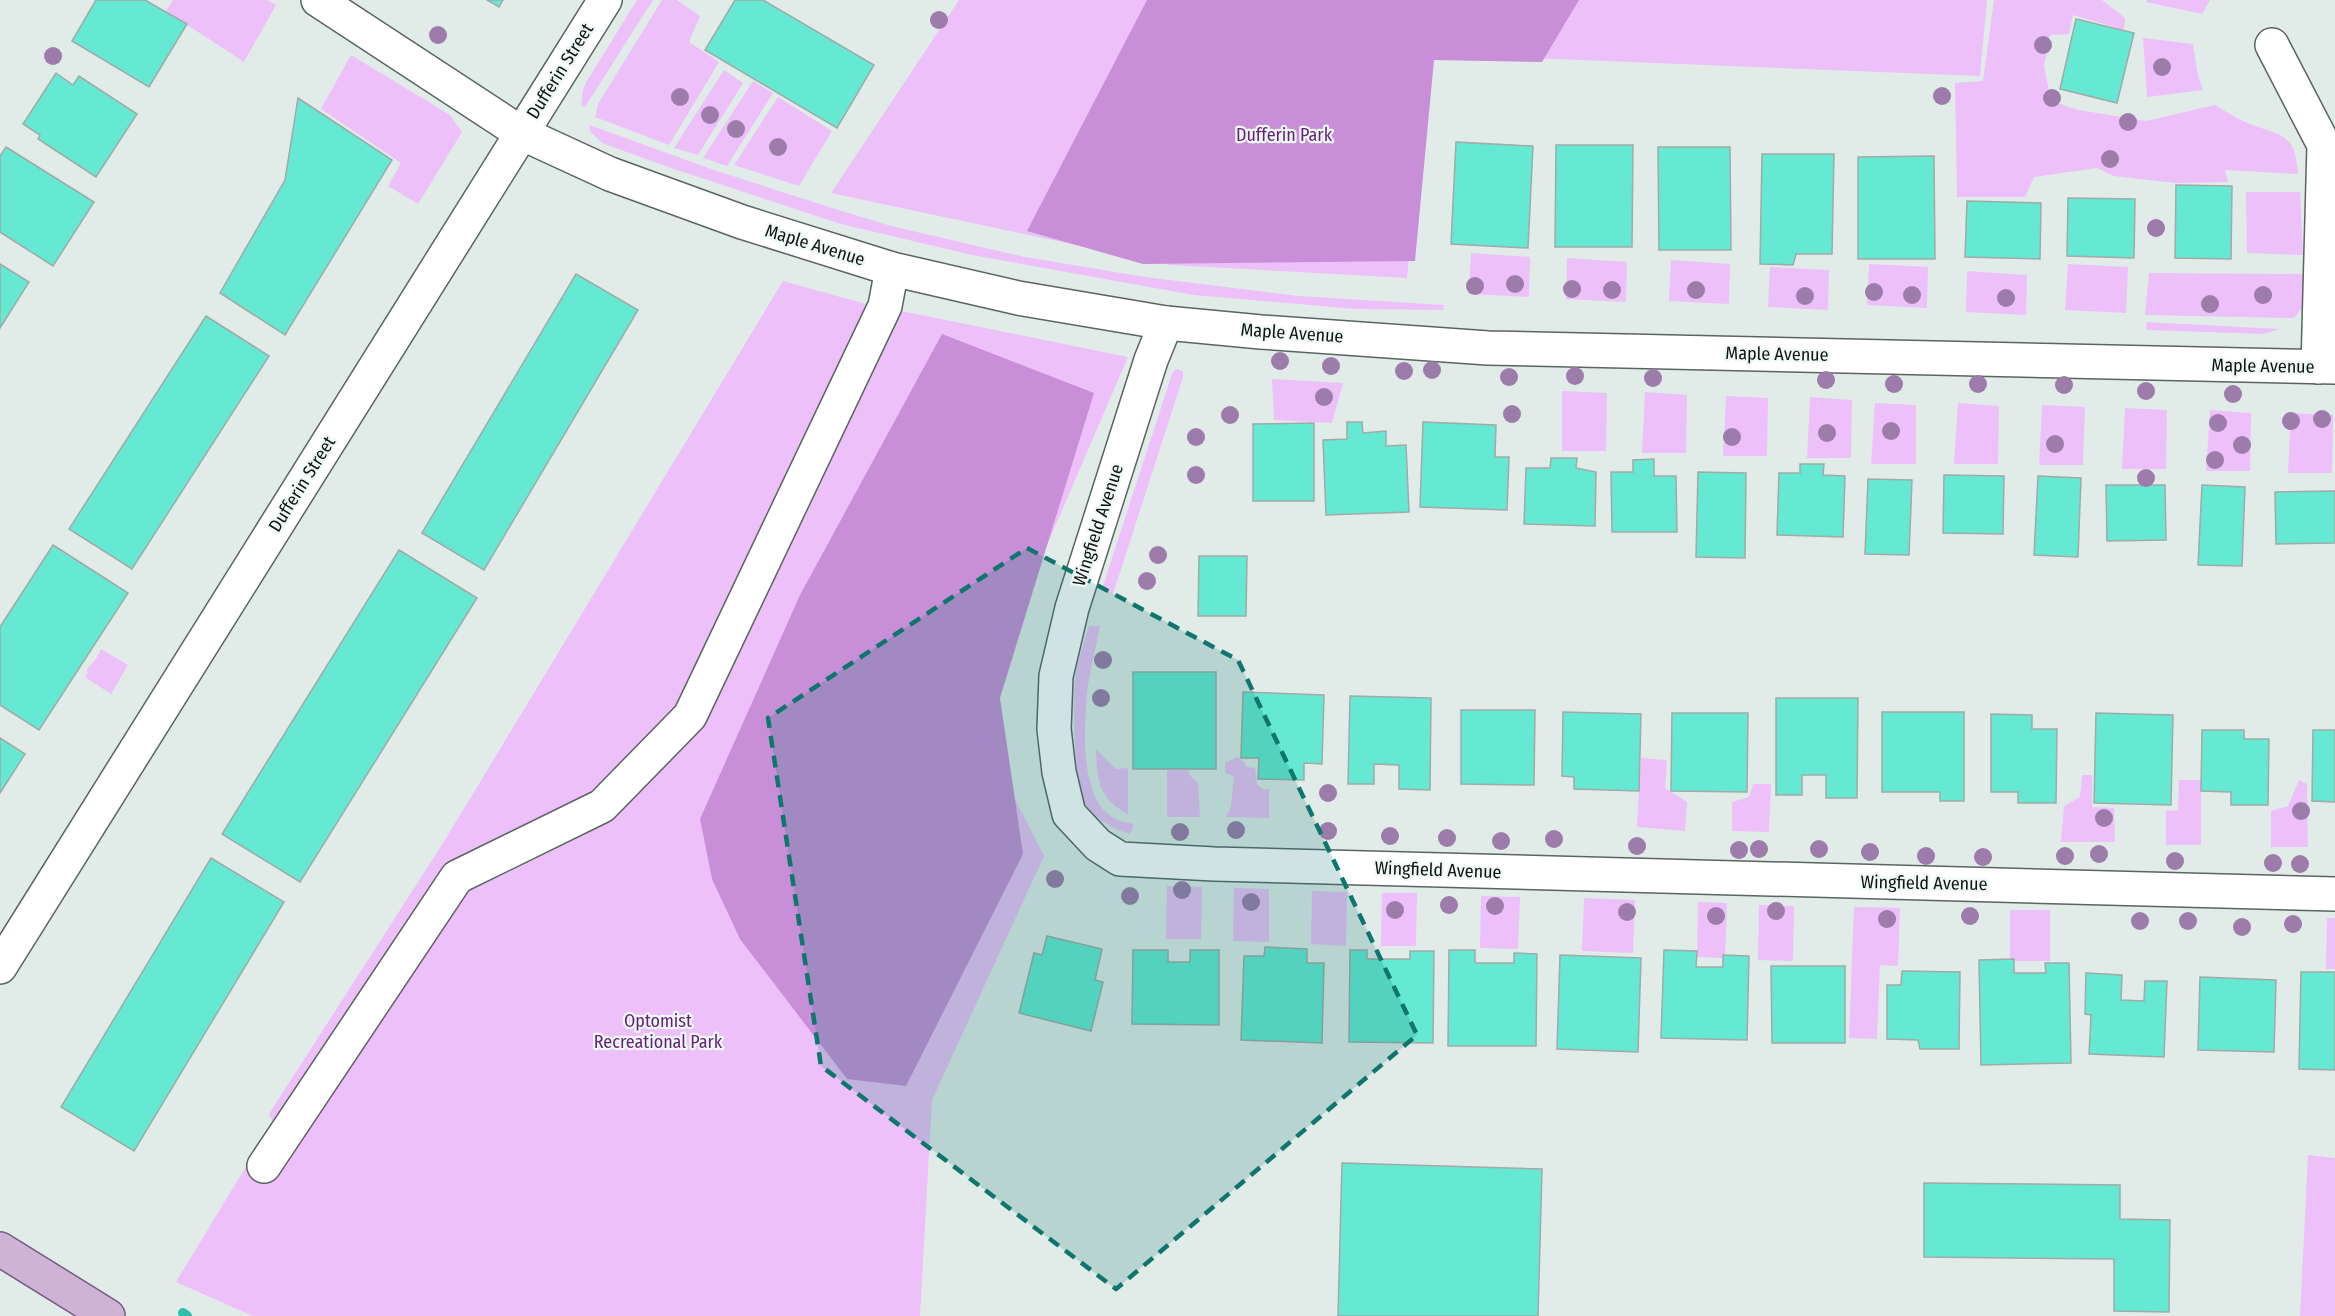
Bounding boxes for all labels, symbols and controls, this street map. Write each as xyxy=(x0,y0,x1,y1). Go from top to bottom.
street label: Dufferin Street xyxy=(522,19,598,123)
park label: Dufferin Park xyxy=(1236,124,1333,146)
street label: Maple Avenue xyxy=(762,219,868,271)
street label: Maple Avenue xyxy=(1240,318,1344,348)
street label: Maple Avenue xyxy=(1725,342,1829,366)
street label: Maple Avenue xyxy=(2211,354,2315,378)
street label: Dufferin Street xyxy=(264,432,340,536)
street label: Wingfield Avenue xyxy=(1068,461,1128,589)
street label: Wingfield Avenue xyxy=(1374,857,1502,883)
street label: Wingfield Avenue xyxy=(1860,871,1988,895)
park label: Optomist Recreational Park xyxy=(594,1010,723,1053)

